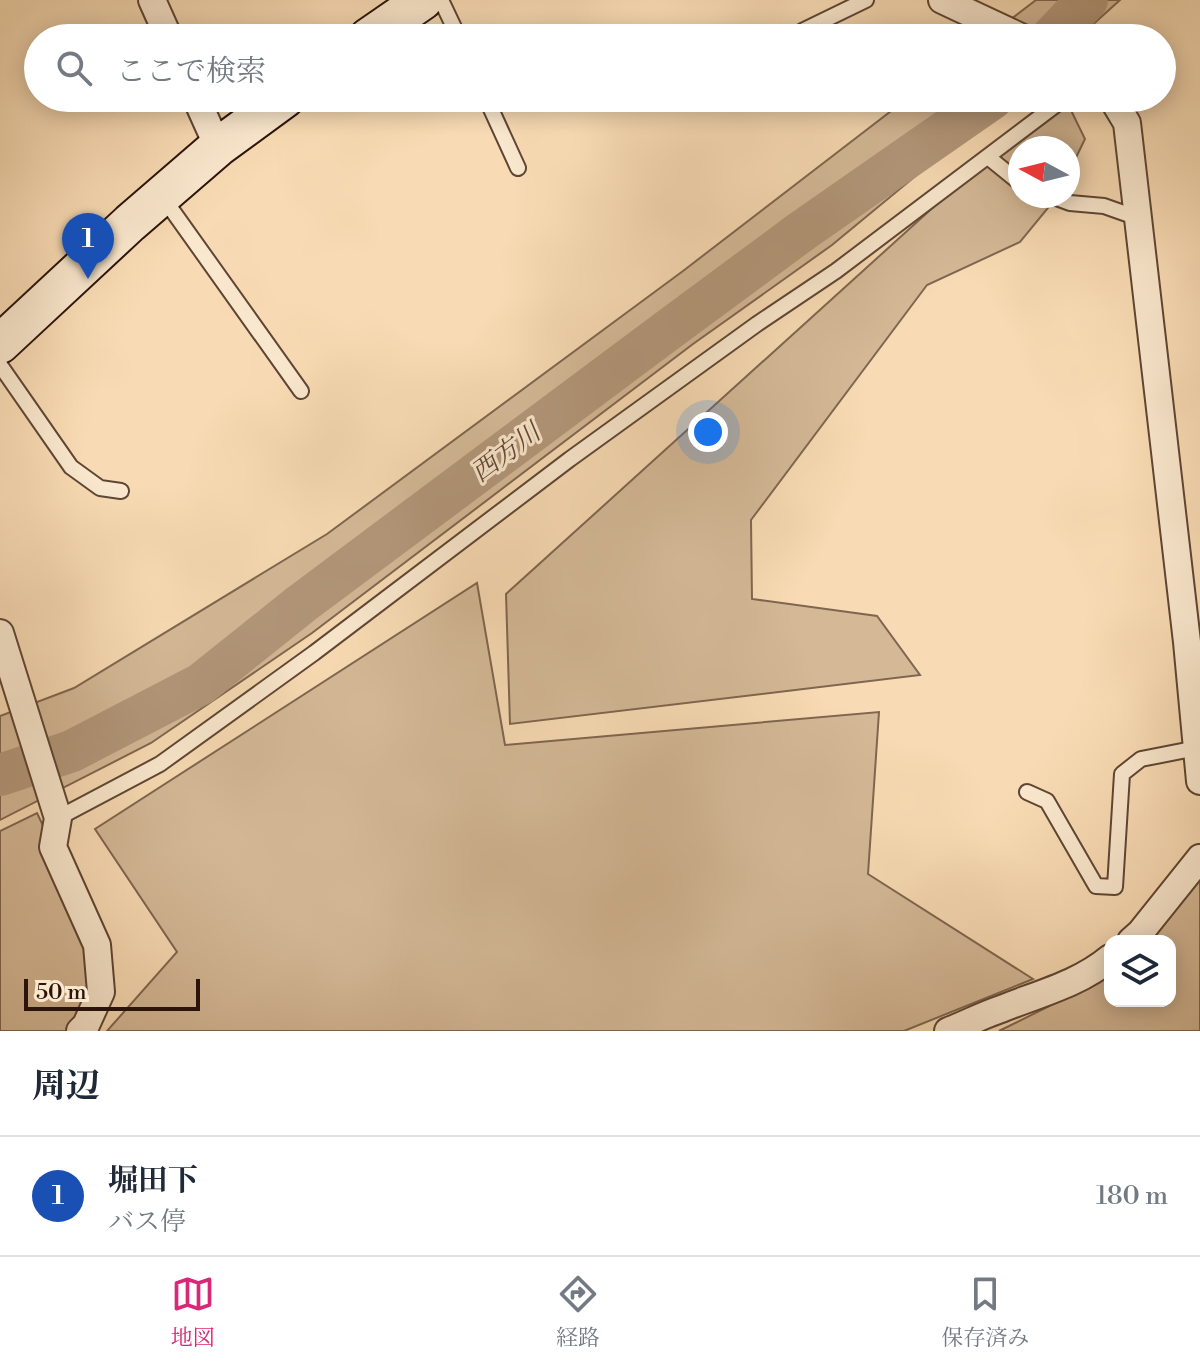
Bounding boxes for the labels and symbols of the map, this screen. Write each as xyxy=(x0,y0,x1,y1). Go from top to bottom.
north arrow xyxy=(1008,136,1080,208)
pin: 1 xyxy=(62,213,114,279)
your location xyxy=(688,412,728,452)
water label: 西方川 xyxy=(465,415,549,489)
scale bar xyxy=(24,975,200,1011)

